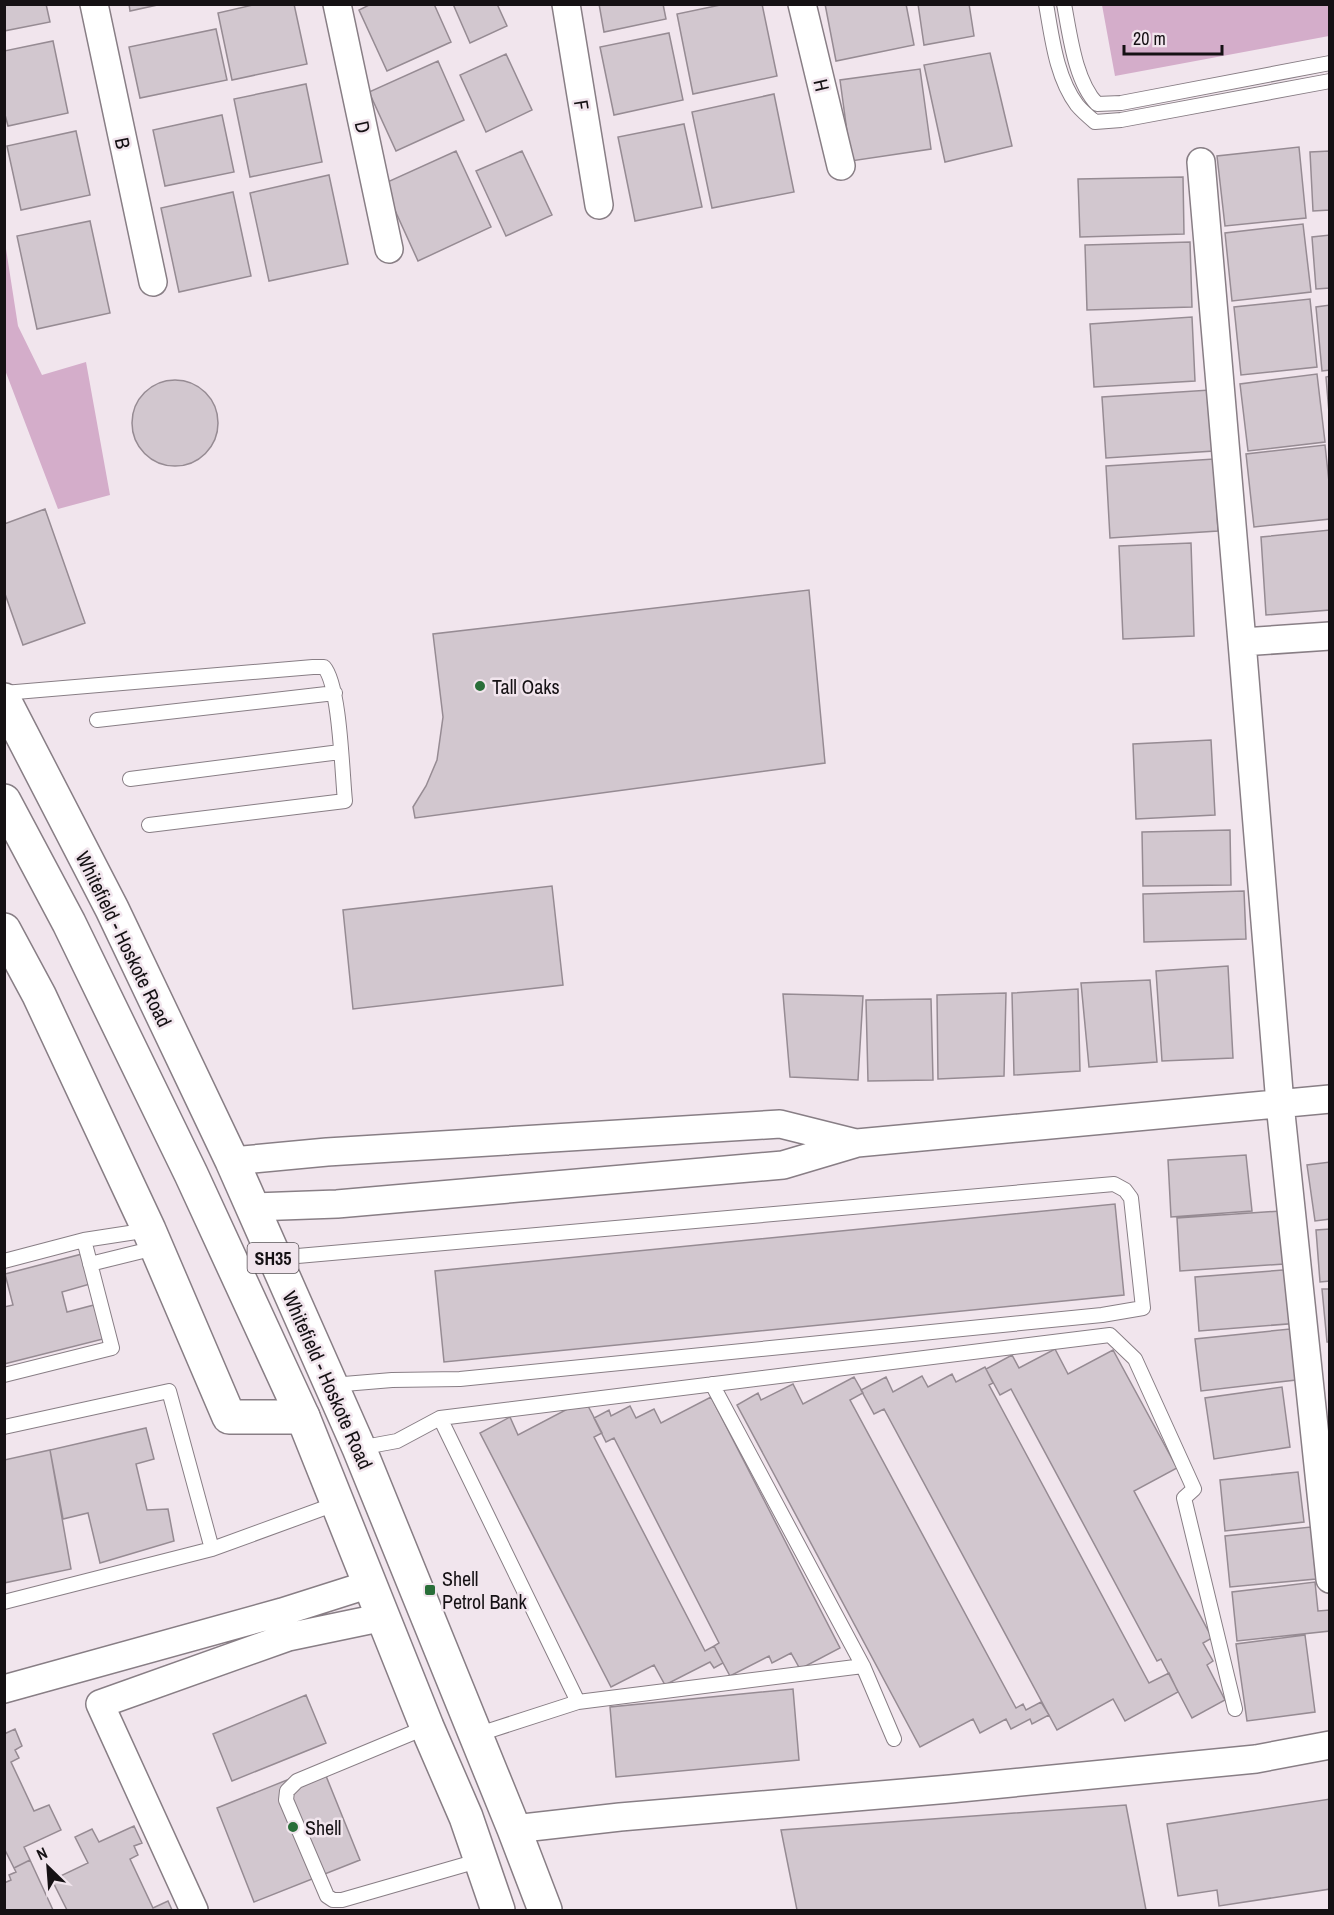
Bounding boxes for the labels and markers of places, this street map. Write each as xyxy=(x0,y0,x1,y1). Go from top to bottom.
place label: Tall Oaks xyxy=(492,673,560,700)
marker: Tall Oaks xyxy=(473,679,487,693)
place label: Shell Petrol Bank xyxy=(442,1565,528,1615)
marker: Shell Petrol Bank xyxy=(423,1583,437,1597)
place label: Shell xyxy=(305,1814,341,1841)
marker: Shell xyxy=(286,1820,300,1834)

